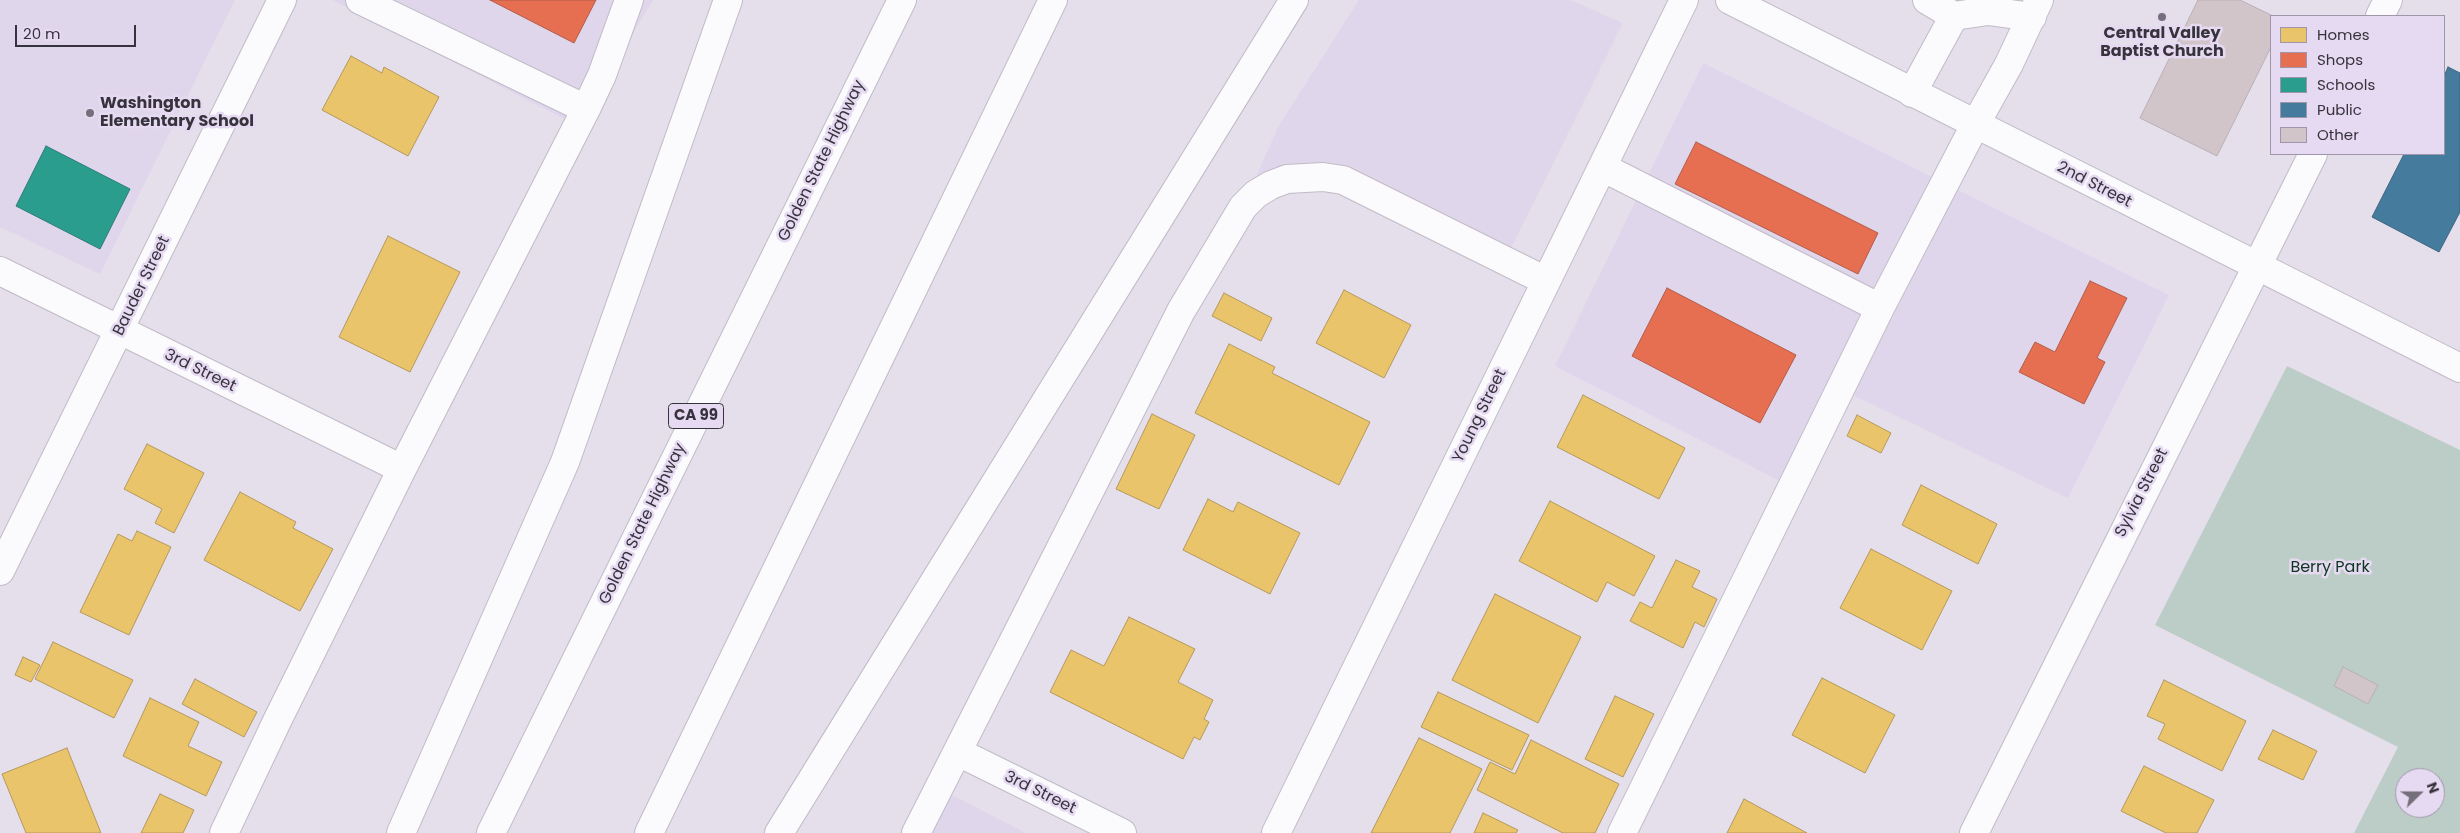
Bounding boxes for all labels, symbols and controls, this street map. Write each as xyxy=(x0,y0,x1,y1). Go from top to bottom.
marker: Central Valley Baptist Church xyxy=(2156,11,2168,23)
scale bar xyxy=(18,15,139,47)
legend xyxy=(2270,15,2445,155)
text: 20 m xyxy=(23,23,61,44)
place label: Central Valley Baptist Church xyxy=(2100,24,2224,62)
text: Homes xyxy=(2317,24,2370,45)
text: Shops xyxy=(2317,49,2363,70)
text: Schools xyxy=(2317,74,2375,95)
street label: Golden State Highway xyxy=(775,77,869,245)
place label: Washington Elementary School xyxy=(100,94,254,132)
text: Public xyxy=(2317,99,2362,120)
marker: Washington Elementary School xyxy=(84,107,96,119)
text: Other xyxy=(2317,124,2359,145)
street label: 2nd Street xyxy=(2053,158,2135,212)
street label: Bauder Street xyxy=(110,233,174,339)
street label: 3rd Street xyxy=(161,345,239,397)
street label: Young Street xyxy=(1449,366,1511,466)
road number: CA 99 xyxy=(668,404,724,428)
street label: Golden State Highway xyxy=(596,440,690,608)
street label: Sylvia Street xyxy=(2111,445,2173,541)
park label: Berry Park xyxy=(2290,558,2370,578)
street label: 3rd Street xyxy=(1001,767,1079,819)
north arrow xyxy=(2395,768,2445,818)
text: N xyxy=(2422,779,2444,796)

